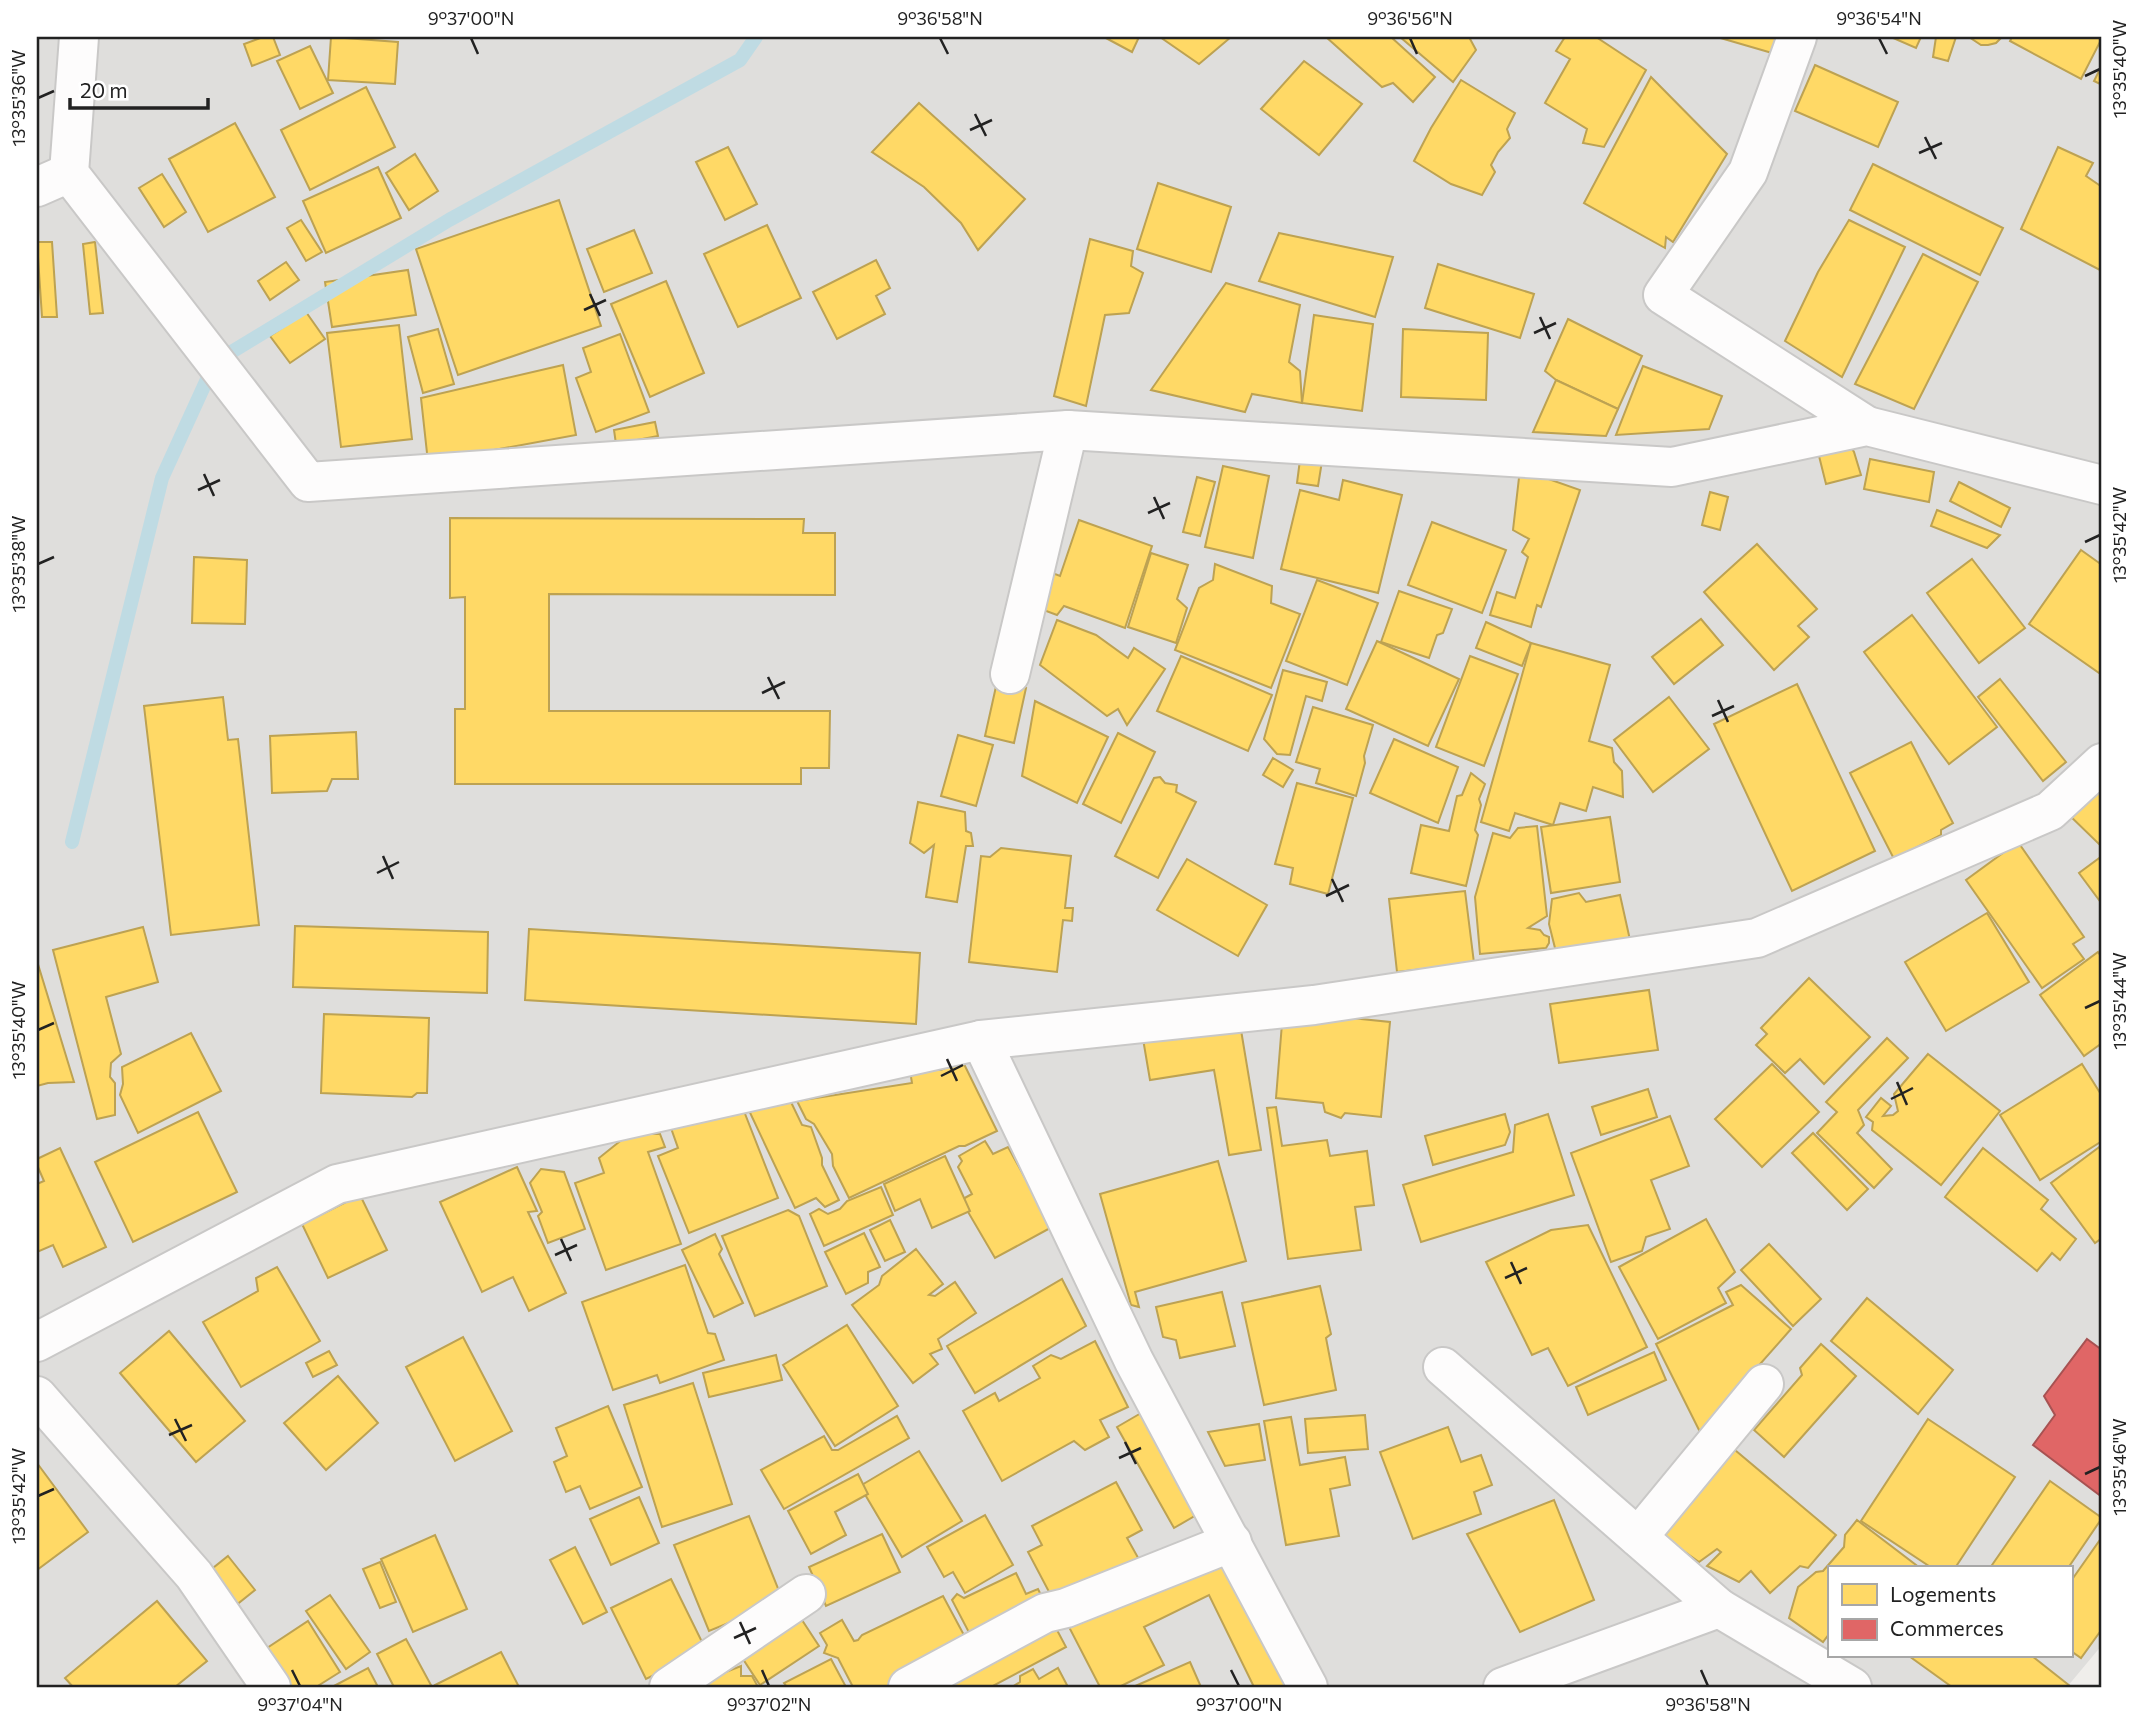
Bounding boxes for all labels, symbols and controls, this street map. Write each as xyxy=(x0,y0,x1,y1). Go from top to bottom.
text: 9°37'00"N xyxy=(428,7,514,29)
text: 9°36'58"N xyxy=(897,7,983,29)
text: 9°36'56"N xyxy=(1367,7,1453,29)
text: 9°36'54"N xyxy=(1836,7,1922,29)
text: 13°35'40"W xyxy=(2108,20,2130,118)
text: 13°35'36"W xyxy=(7,50,29,146)
scale bar xyxy=(70,66,208,110)
text: 20 m xyxy=(80,77,128,102)
text: 13°35'42"W xyxy=(2108,487,2130,583)
text: 13°35'38"W xyxy=(7,516,29,612)
text: 13°35'44"W xyxy=(2108,952,2130,1050)
text: 13°35'40"W xyxy=(7,981,29,1079)
text: 13°35'46"W xyxy=(2108,1418,2130,1516)
text: 13°35'42"W xyxy=(7,1448,29,1544)
legend xyxy=(1828,1566,2072,1658)
text: Logements xyxy=(1890,1581,1996,1606)
text: Commerces xyxy=(1890,1615,2004,1640)
text: 9°37'04"N xyxy=(257,1693,343,1715)
text: 9°37'02"N xyxy=(727,1693,811,1715)
text: 9°37'00"N xyxy=(1196,1693,1282,1715)
text: 9°36'58"N xyxy=(1665,1693,1751,1715)

